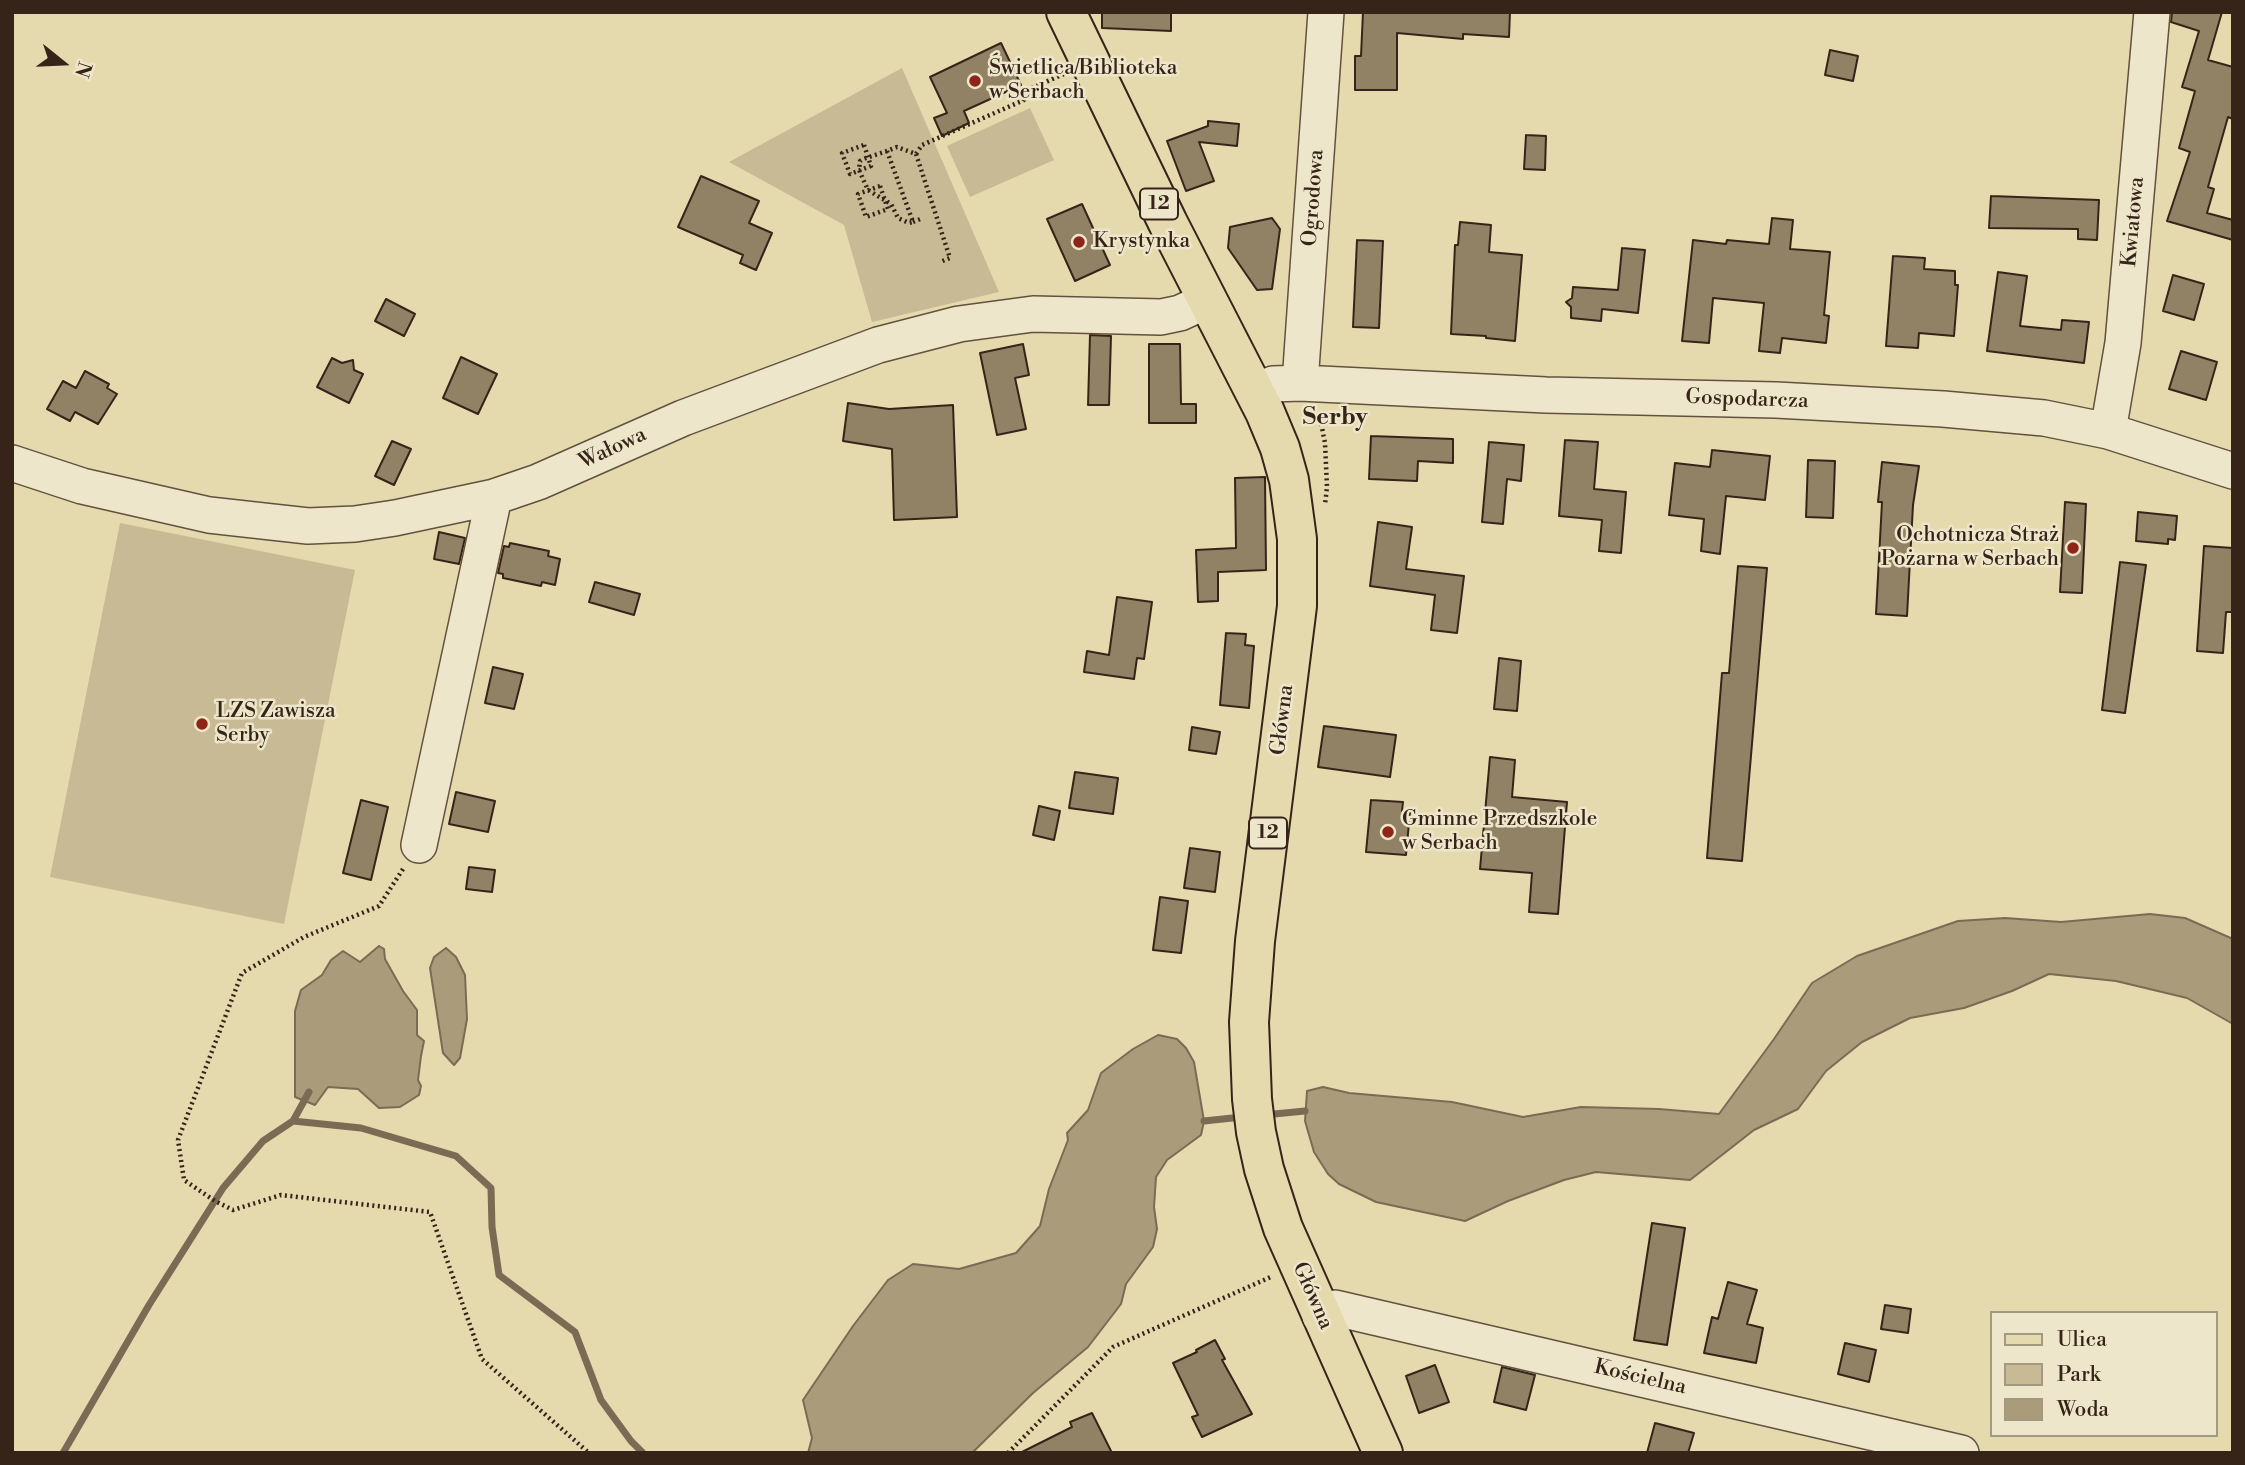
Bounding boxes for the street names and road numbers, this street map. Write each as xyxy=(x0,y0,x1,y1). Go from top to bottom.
street label: Ogrodowa xyxy=(1298,149,1330,247)
street label: Kwiatowa xyxy=(2117,176,2151,268)
road number: 12 xyxy=(1140,188,1178,220)
street label: Gospodarcza xyxy=(1685,385,1809,415)
street label: Wałowa xyxy=(575,423,651,475)
street label: Główna xyxy=(1266,683,1300,757)
road number: 12 xyxy=(1249,818,1287,848)
street label: Główna xyxy=(1286,1259,1338,1333)
street label: Kościelna xyxy=(1592,1355,1688,1401)

